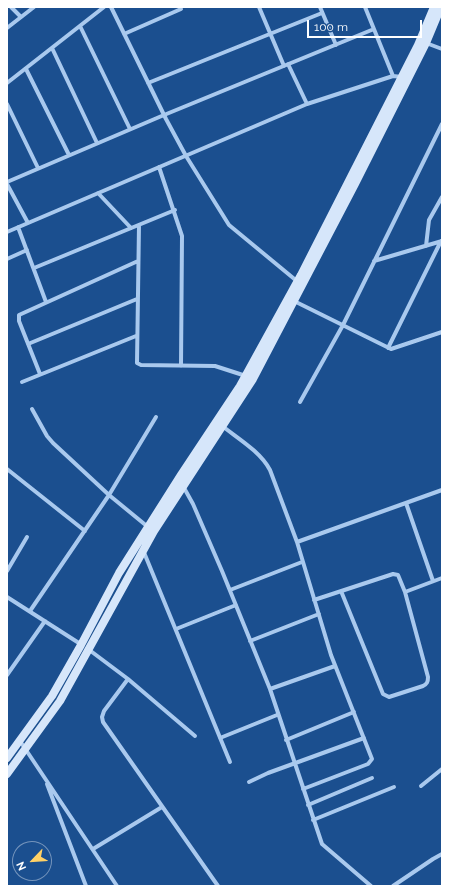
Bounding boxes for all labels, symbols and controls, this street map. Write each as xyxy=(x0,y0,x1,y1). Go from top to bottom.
scale bar xyxy=(309,12,424,38)
text: 100 m xyxy=(314,20,348,34)
north arrow xyxy=(12,841,52,881)
text: N xyxy=(14,859,29,872)

